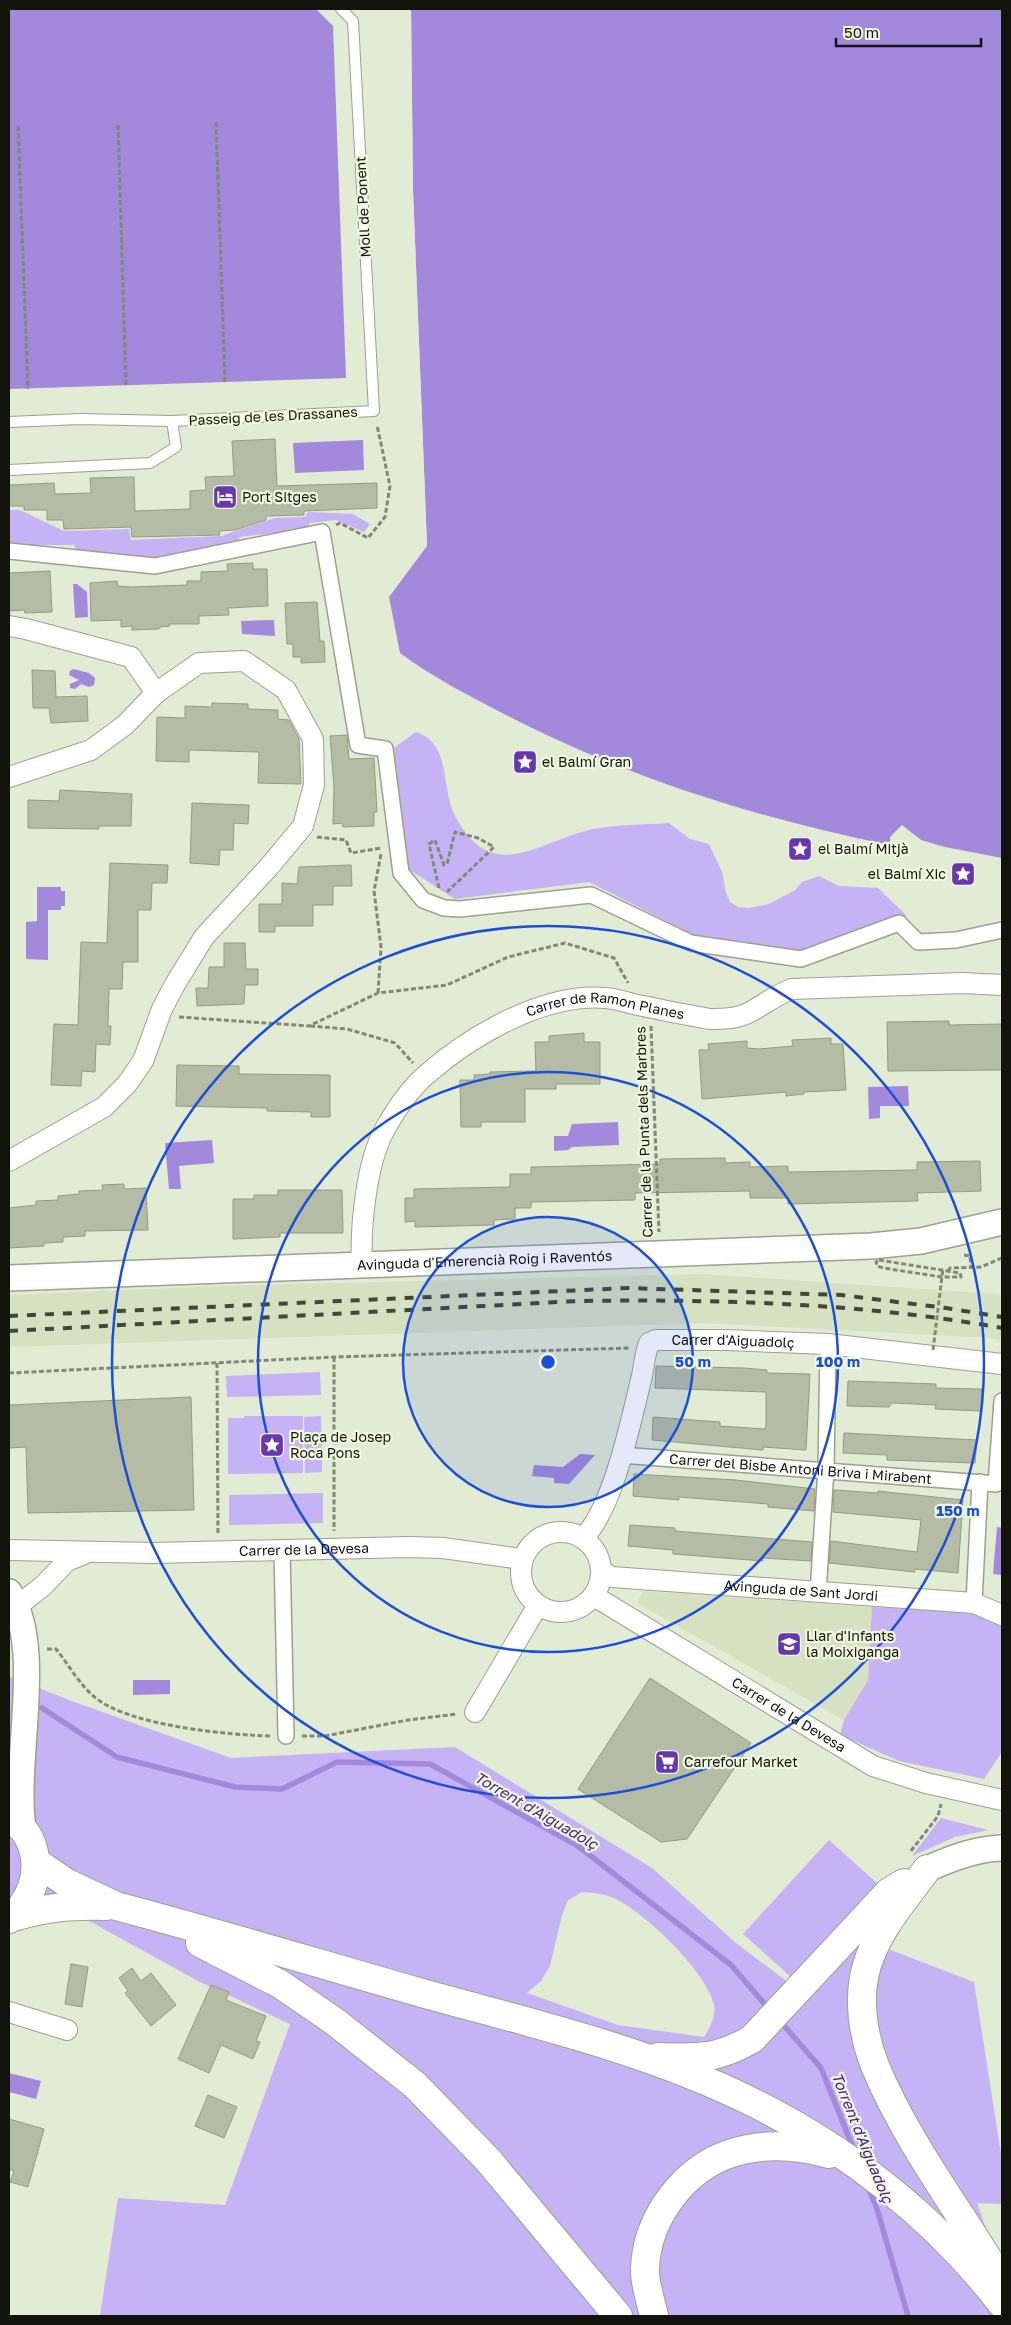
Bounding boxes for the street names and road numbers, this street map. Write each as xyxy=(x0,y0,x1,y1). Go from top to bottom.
street label: Moll de Ponent xyxy=(351,156,374,258)
street label: Passeig de les Drassanes xyxy=(188,403,358,428)
street label: Carrer de Ramon Planes xyxy=(523,988,686,1022)
street label: Carrer de la Punta dels Marbres xyxy=(631,1026,656,1238)
street label: Avinguda d'Emerencià Roig i Raventós xyxy=(357,1247,612,1273)
street label: Carrer d'Aiguadolç xyxy=(671,1331,795,1351)
street label: Carrer del Bisbe Antoni Briva i Mirabent xyxy=(669,1450,932,1487)
street label: Carrer de la Devesa xyxy=(239,1539,369,1559)
street label: Avinguda de Sant Jordi xyxy=(723,1576,879,1604)
street label: Carrer de la Devesa xyxy=(729,1673,849,1755)

